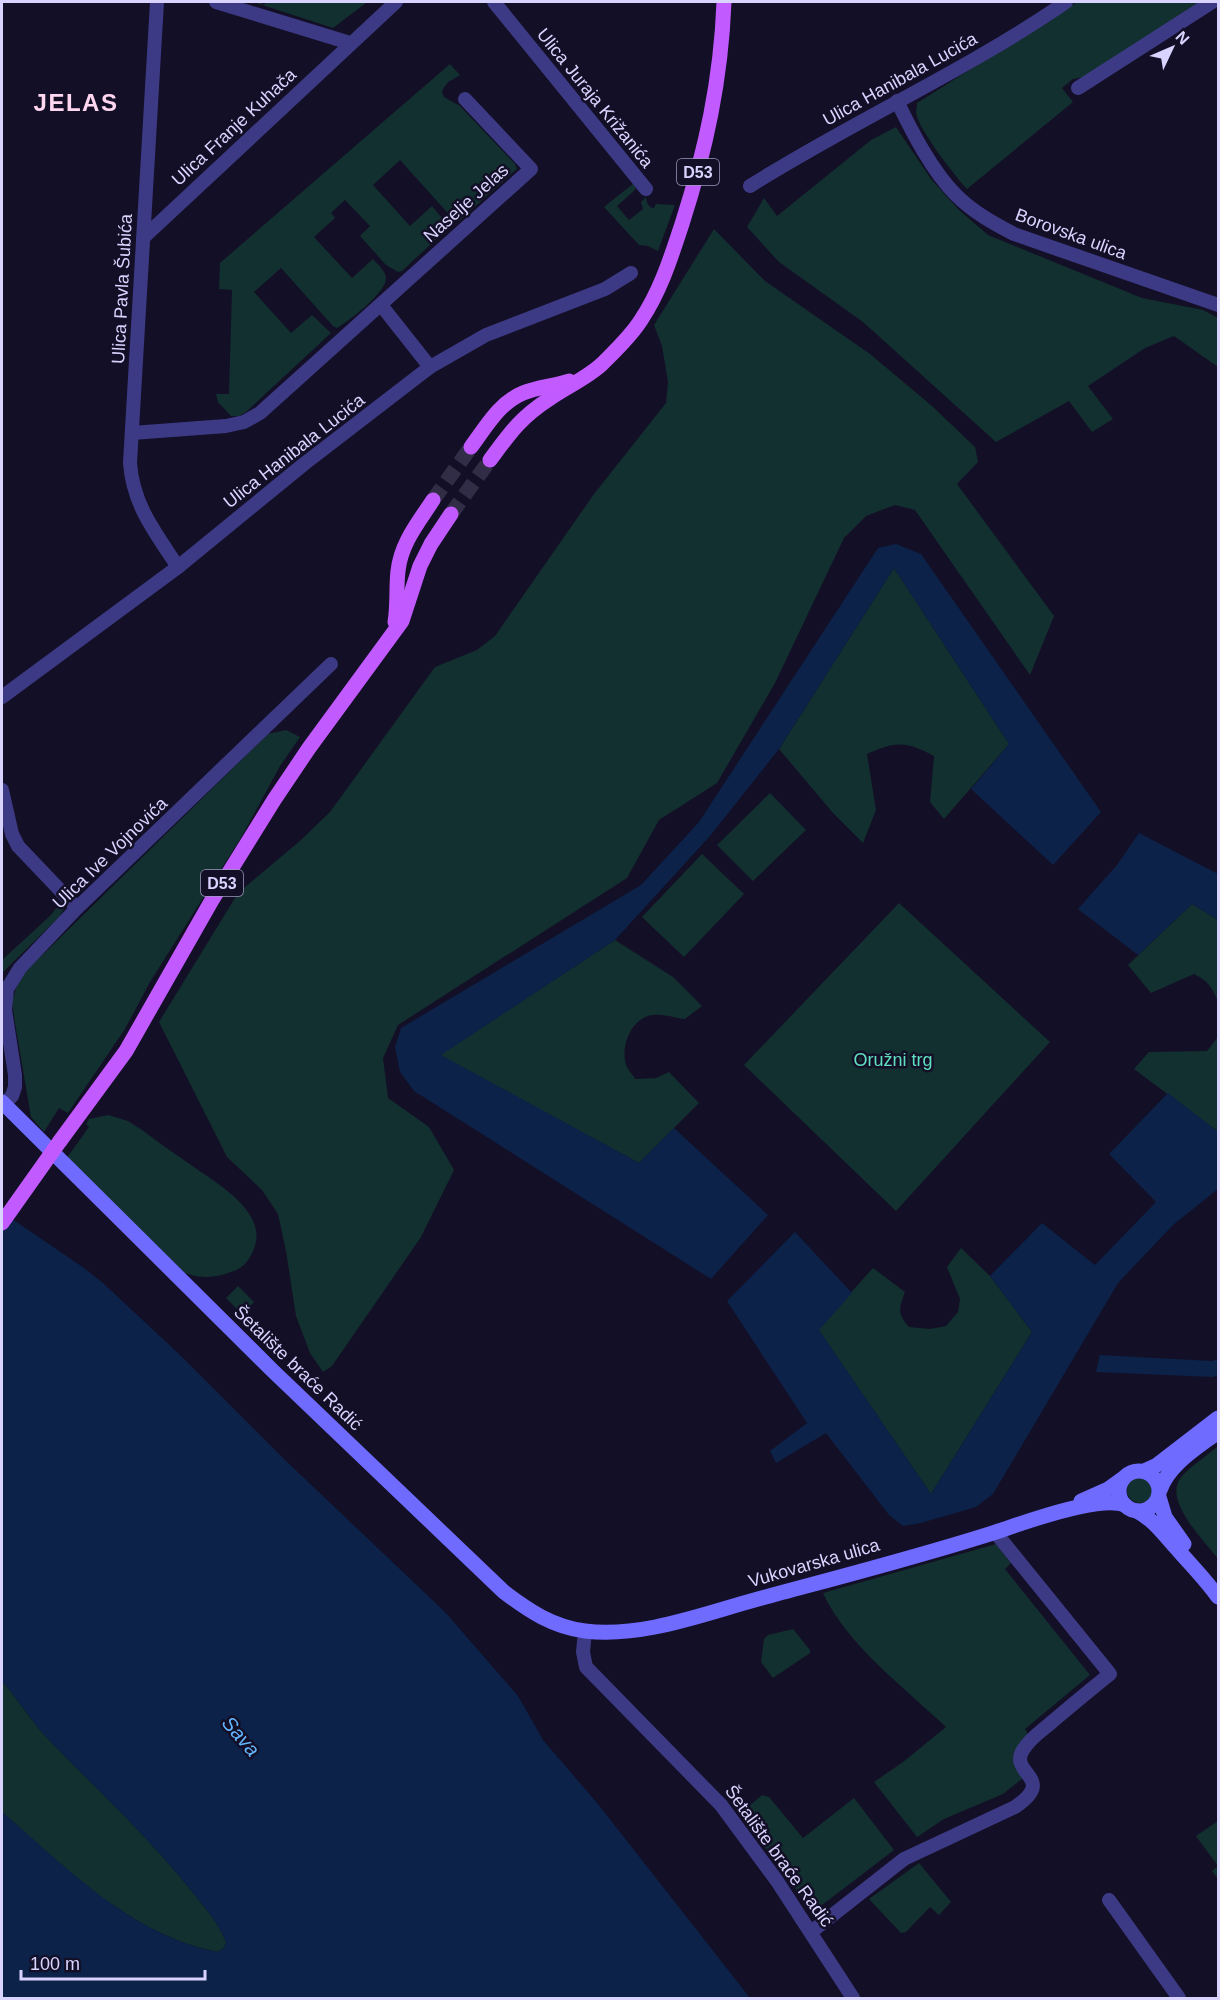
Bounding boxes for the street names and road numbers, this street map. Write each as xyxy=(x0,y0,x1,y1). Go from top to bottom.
street label: Ulica Juraja Križanića xyxy=(533,24,658,172)
street label: Ulica Hanibala Lucića xyxy=(819,28,981,130)
street label: Ulica Franje Kuhača xyxy=(168,64,301,190)
road number: D53 xyxy=(677,159,719,185)
street label: Naselje Jelas xyxy=(420,160,512,246)
street label: Borovska ulica xyxy=(1013,205,1130,264)
street label: Ulica Pavla Šubića xyxy=(107,213,136,364)
street label: Ulica Hanibala Lucića xyxy=(220,389,369,512)
street label: Ulica Ive Vojnovića xyxy=(49,793,172,913)
road number: D53 xyxy=(201,870,243,896)
street label: Šetalište braće Radić xyxy=(230,1301,367,1434)
street label: Vukovarska ulica xyxy=(746,1534,883,1591)
street label: Šetalište braće Radić xyxy=(721,1781,838,1931)

